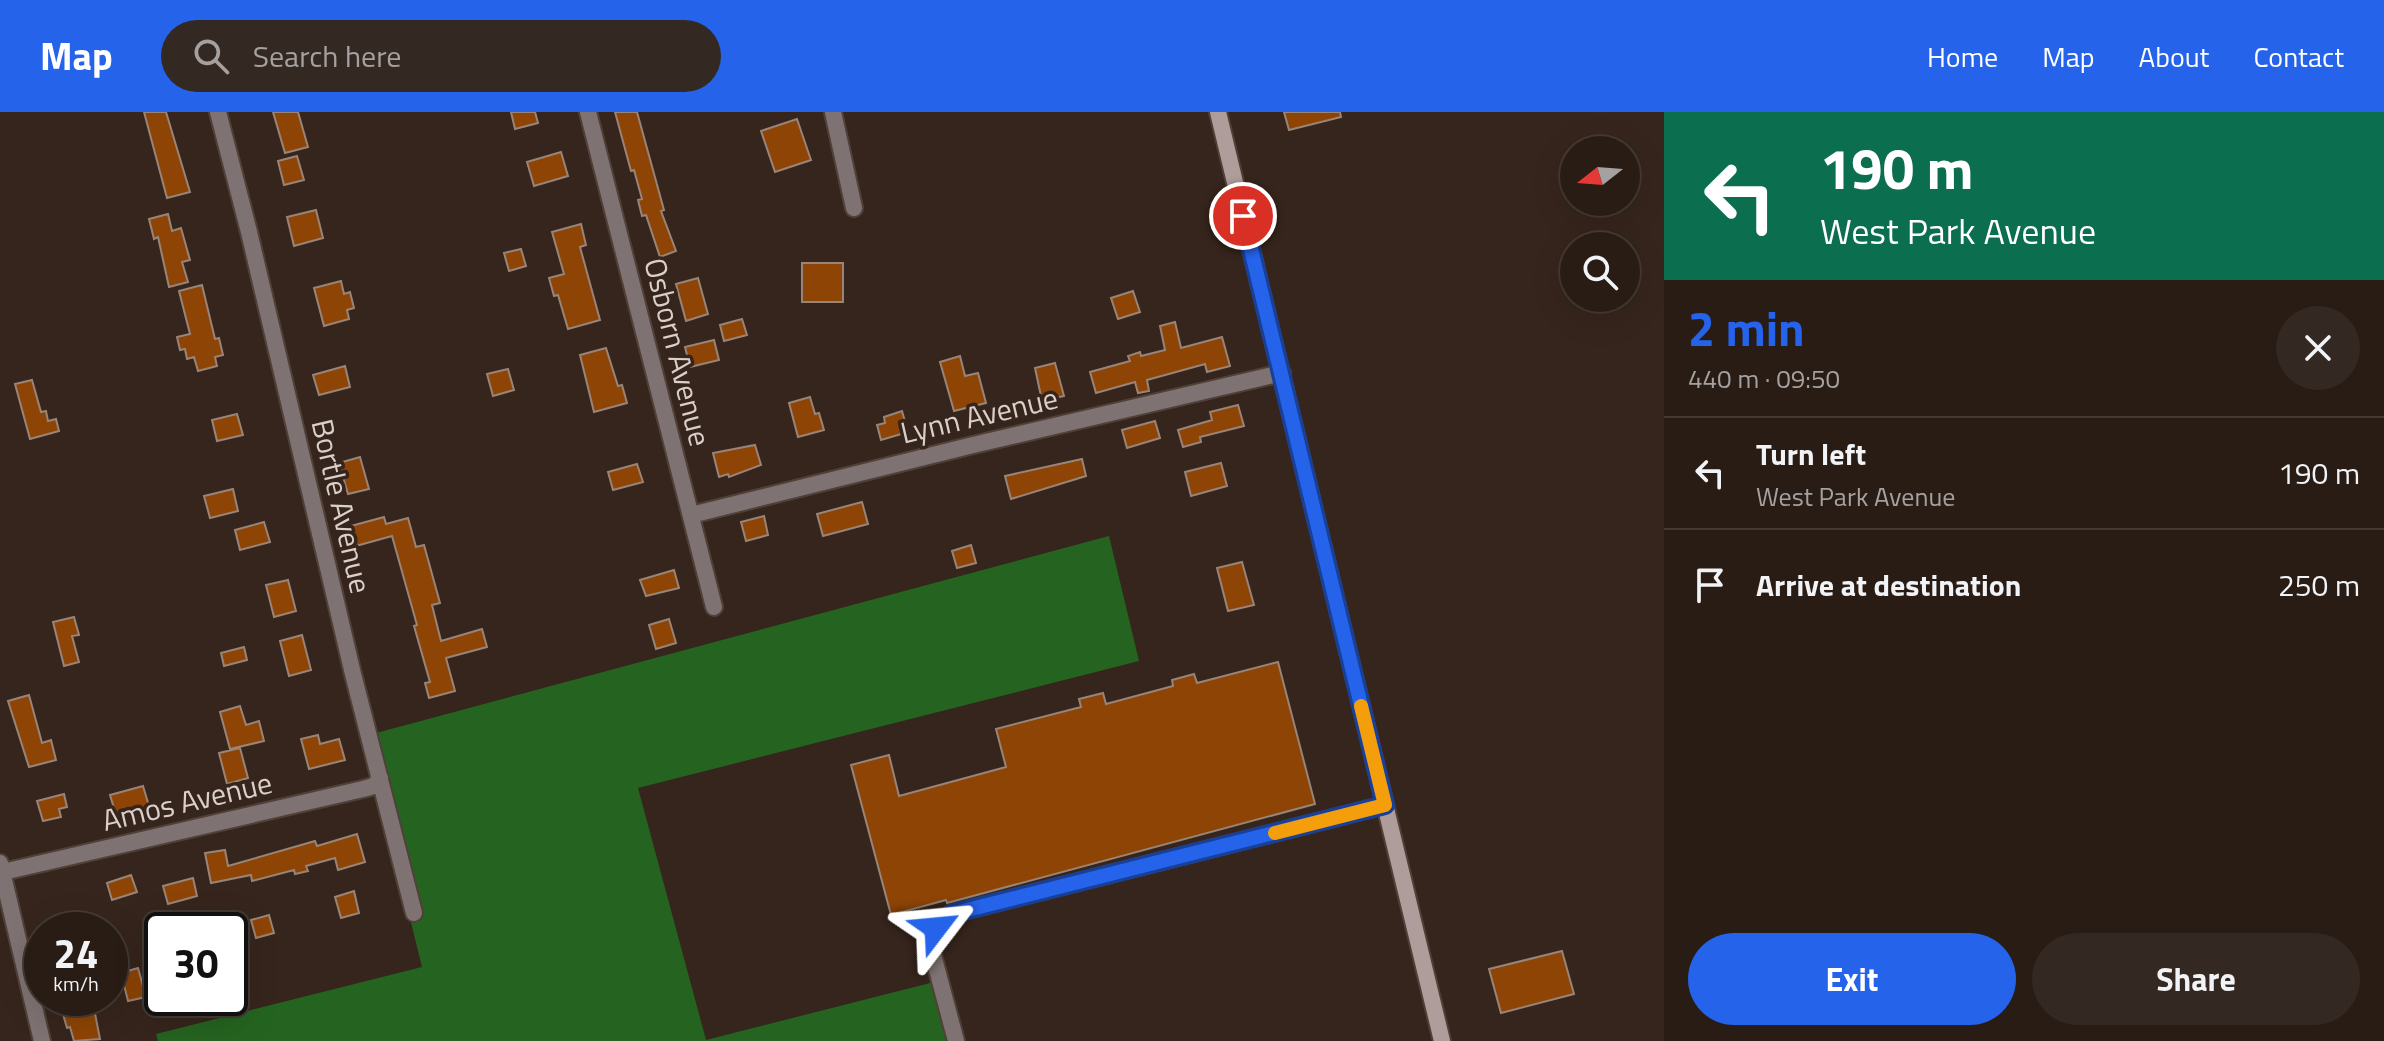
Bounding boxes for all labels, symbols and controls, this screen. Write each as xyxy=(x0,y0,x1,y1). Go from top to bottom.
search box xyxy=(161,20,721,92)
text: Map xyxy=(40,27,113,85)
text: Search here xyxy=(253,33,402,79)
icon: search xyxy=(189,34,233,78)
text: Home xyxy=(1927,35,1998,78)
text: Map xyxy=(2042,35,2095,78)
text: About xyxy=(2139,35,2209,78)
text: Contact xyxy=(2253,35,2344,78)
text: 190 m xyxy=(1820,126,1973,211)
north arrow xyxy=(1560,136,1640,216)
map controls xyxy=(1560,136,1640,312)
icon: left xyxy=(1688,144,1792,248)
pin xyxy=(1209,182,1277,250)
icon: arrive xyxy=(1221,194,1265,238)
text: West Park Avenue xyxy=(1820,203,2096,258)
button: search xyxy=(1560,232,1640,312)
street label: Osborn Avenue xyxy=(632,253,724,451)
text: 2 min xyxy=(1688,292,1805,365)
button: close xyxy=(2276,306,2360,390)
text: 440 m · 09:50 xyxy=(1688,359,1840,398)
street label: Lynn Avenue xyxy=(896,375,1062,455)
street label: Bortle Avenue xyxy=(300,414,384,598)
text: Turn left xyxy=(1756,431,1866,477)
text: 190 m xyxy=(2278,450,2360,496)
icon: left xyxy=(1688,451,1732,495)
text: West Park Avenue xyxy=(1756,477,1955,516)
text: Arrive at destination xyxy=(1756,562,2021,608)
text: 250 m xyxy=(2278,562,2360,608)
icon: arrive xyxy=(1688,563,1732,607)
street label: Amos Avenue xyxy=(97,759,277,843)
position arrow xyxy=(894,886,978,970)
speed limit sign: 30 xyxy=(144,912,248,1016)
text: 24 xyxy=(54,923,98,984)
button: Exit xyxy=(1688,933,2016,1025)
button: Share xyxy=(2032,933,2360,1025)
text: km/h xyxy=(53,968,99,999)

